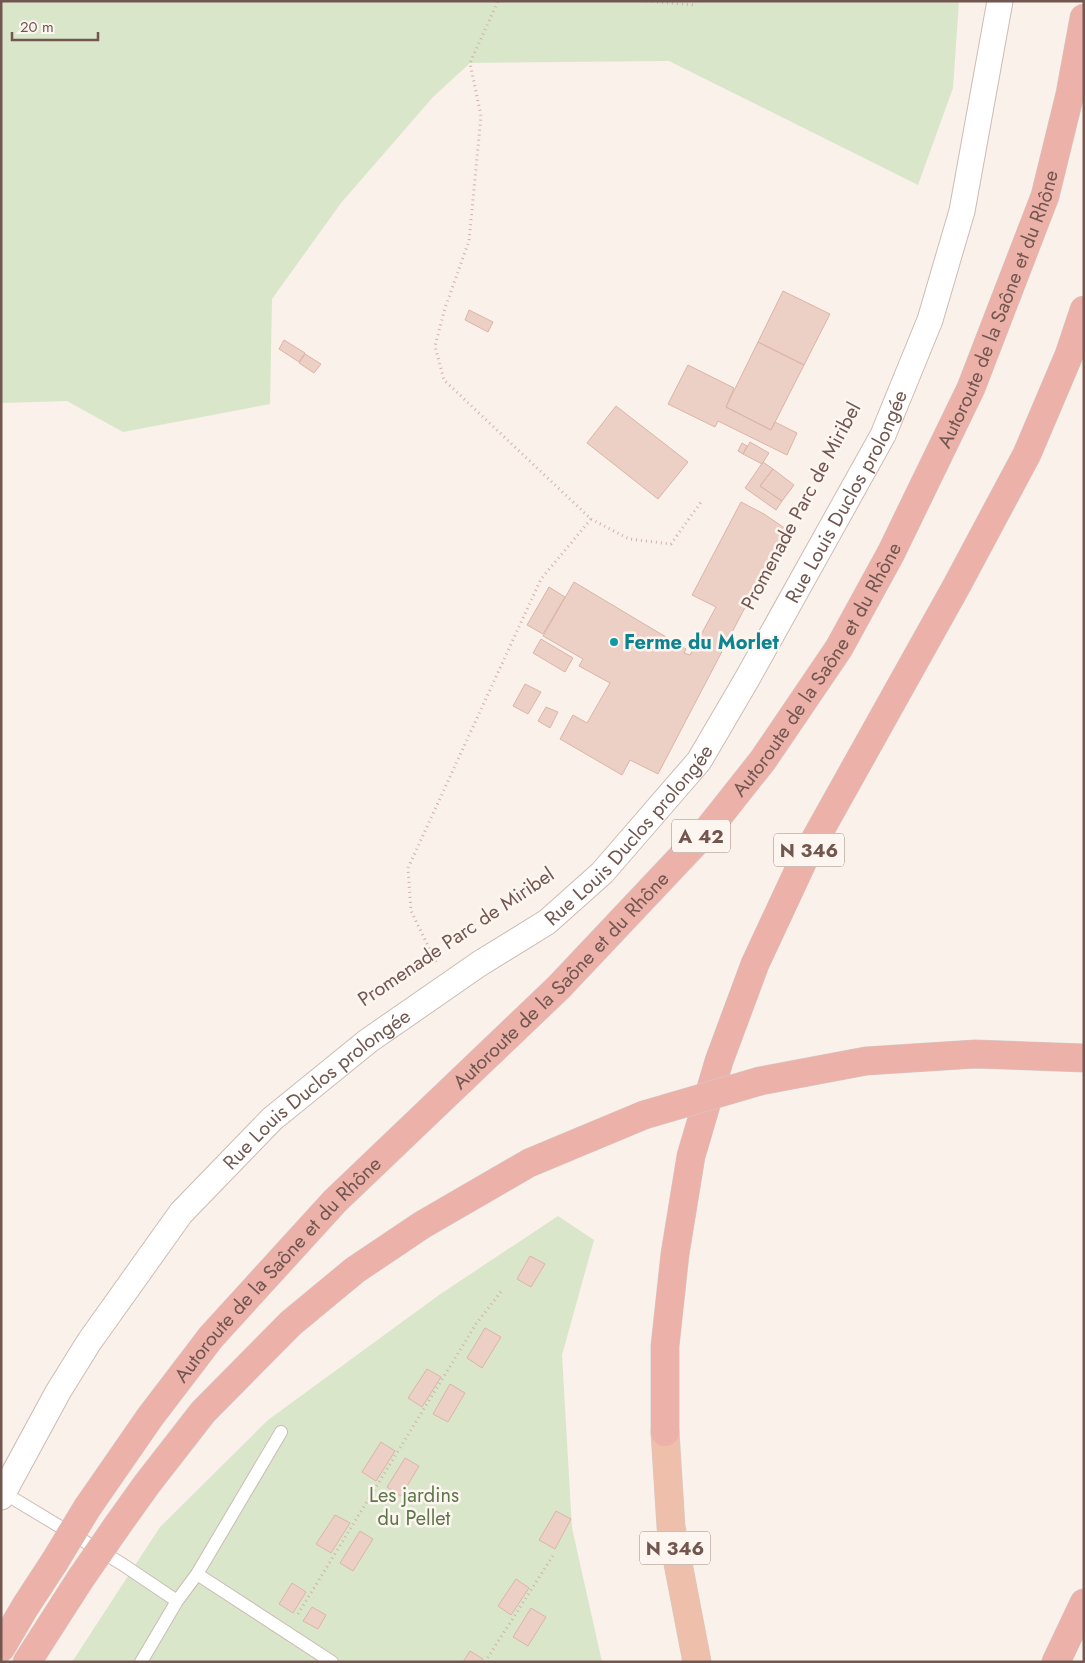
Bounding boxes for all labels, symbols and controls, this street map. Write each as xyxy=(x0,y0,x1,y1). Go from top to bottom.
scale bar xyxy=(12,10,99,42)
text: 20 m xyxy=(20,16,54,38)
street label: Autoroute de la Saône et du Rhône xyxy=(930,167,1065,453)
street label: Rue Louis Duclos prolongée xyxy=(778,386,914,608)
street label: Promenade Parc de Miribel xyxy=(734,397,868,615)
street label: Autoroute de la Saône et du Rhône xyxy=(725,537,909,803)
place label: Ferme du Morlet xyxy=(624,628,780,657)
marker: Ferme du Morlet xyxy=(608,636,620,648)
street label: Rue Louis Duclos prolongée xyxy=(538,739,720,932)
road number: A 42 xyxy=(672,819,730,852)
road number: N 346 xyxy=(774,834,844,866)
street label: Promenade Parc de Miribel xyxy=(352,860,560,1014)
street label: Autoroute de la Saône et du Rhône xyxy=(446,865,675,1096)
street label: Rue Louis Duclos prolongée xyxy=(216,1001,416,1176)
street label: Autoroute de la Saône et du Rhône xyxy=(167,1150,388,1389)
park label: Les jardins du Pellet xyxy=(369,1481,459,1533)
road number: N 346 xyxy=(640,1532,710,1565)

